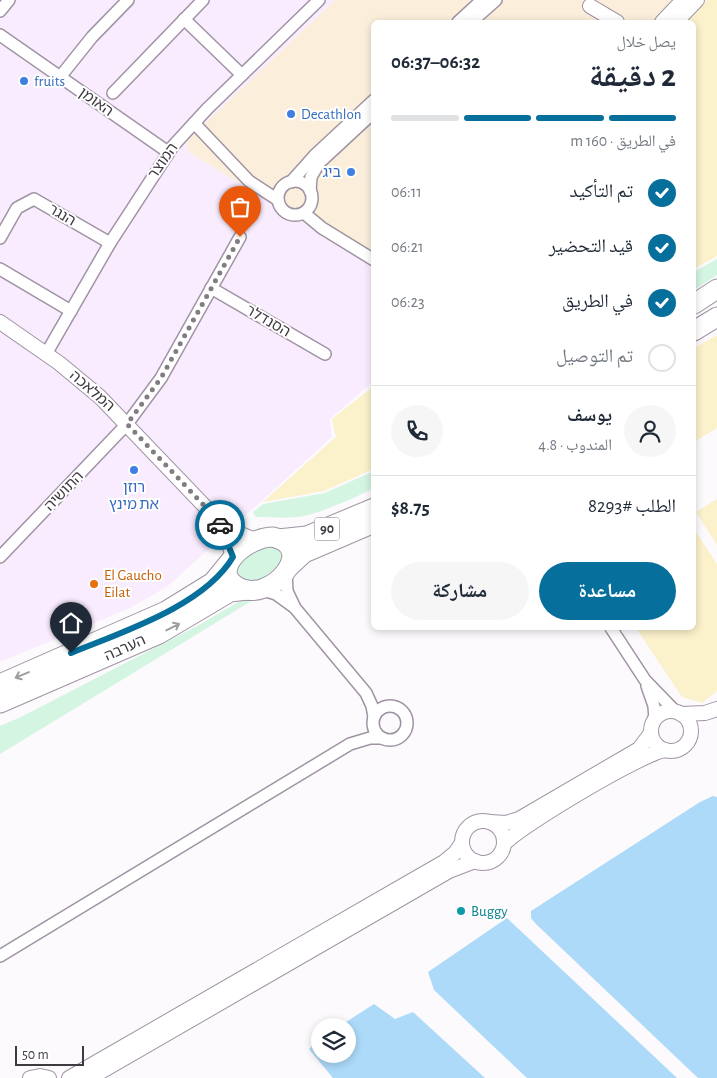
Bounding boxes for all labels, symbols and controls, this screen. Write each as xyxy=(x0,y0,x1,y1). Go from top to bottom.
text: يصل خلال xyxy=(617,34,676,50)
text: 06:32–06:37 xyxy=(391,53,480,72)
text: 2 دقيقة xyxy=(589,60,676,92)
place label: fruits xyxy=(34,74,65,89)
marker: fruits xyxy=(18,75,30,87)
street label: האומן xyxy=(76,85,116,119)
place label: Decathlon xyxy=(301,107,361,122)
marker: Decathlon xyxy=(285,108,297,120)
text: في الطريق · 160 m xyxy=(570,133,676,149)
street label: המוצר xyxy=(145,140,181,182)
place label: ביג xyxy=(322,165,341,180)
marker: ביג xyxy=(345,166,357,178)
icon: check xyxy=(648,179,676,207)
text: تم التأكيد xyxy=(569,182,633,201)
text: 06:11 xyxy=(391,184,422,200)
pin xyxy=(219,186,261,237)
icon: bag xyxy=(226,193,254,221)
street label: הנגר xyxy=(46,201,78,229)
icon: check xyxy=(648,234,676,262)
text: قيد التحضير xyxy=(549,237,633,256)
text: 06:21 xyxy=(391,239,423,255)
icon: check xyxy=(648,289,676,317)
text: في الطريق xyxy=(562,292,633,311)
text: 06:23 xyxy=(391,294,425,310)
street label: הסנדלר xyxy=(243,302,293,340)
text: تم التوصيل xyxy=(556,347,633,366)
street label: המלאכה xyxy=(67,368,117,414)
button: phone xyxy=(391,405,443,457)
button: person xyxy=(624,405,676,457)
text: يوسف xyxy=(567,406,612,425)
text: المندوب · 4.8 xyxy=(538,437,612,453)
marker: רוזן את מינץ xyxy=(128,464,140,476)
street label: התושיה xyxy=(42,468,86,514)
place label: רוזן את מינץ xyxy=(109,480,159,512)
text: الطلب #8293 xyxy=(588,497,676,516)
text: $8.75 xyxy=(391,499,430,518)
courier xyxy=(195,500,245,550)
icon: car xyxy=(206,511,234,539)
road number: 90 xyxy=(314,518,340,540)
button: مشاركة xyxy=(391,562,529,620)
button: مساعدة xyxy=(539,562,676,620)
place label: El Gaucho Eilat xyxy=(104,568,162,600)
marker: El Gaucho Eilat xyxy=(88,578,100,590)
pin xyxy=(50,602,92,653)
icon: home xyxy=(57,609,85,637)
one-way arrow xyxy=(165,622,180,632)
street label: הערבה xyxy=(102,632,148,664)
one-way arrow xyxy=(15,670,30,680)
place label: Buggy xyxy=(471,904,508,919)
marker: Buggy xyxy=(455,905,467,917)
map controls xyxy=(311,1018,356,1063)
button: layers xyxy=(311,1018,356,1063)
scale bar xyxy=(15,1043,84,1066)
text: 50 m xyxy=(22,1048,49,1062)

